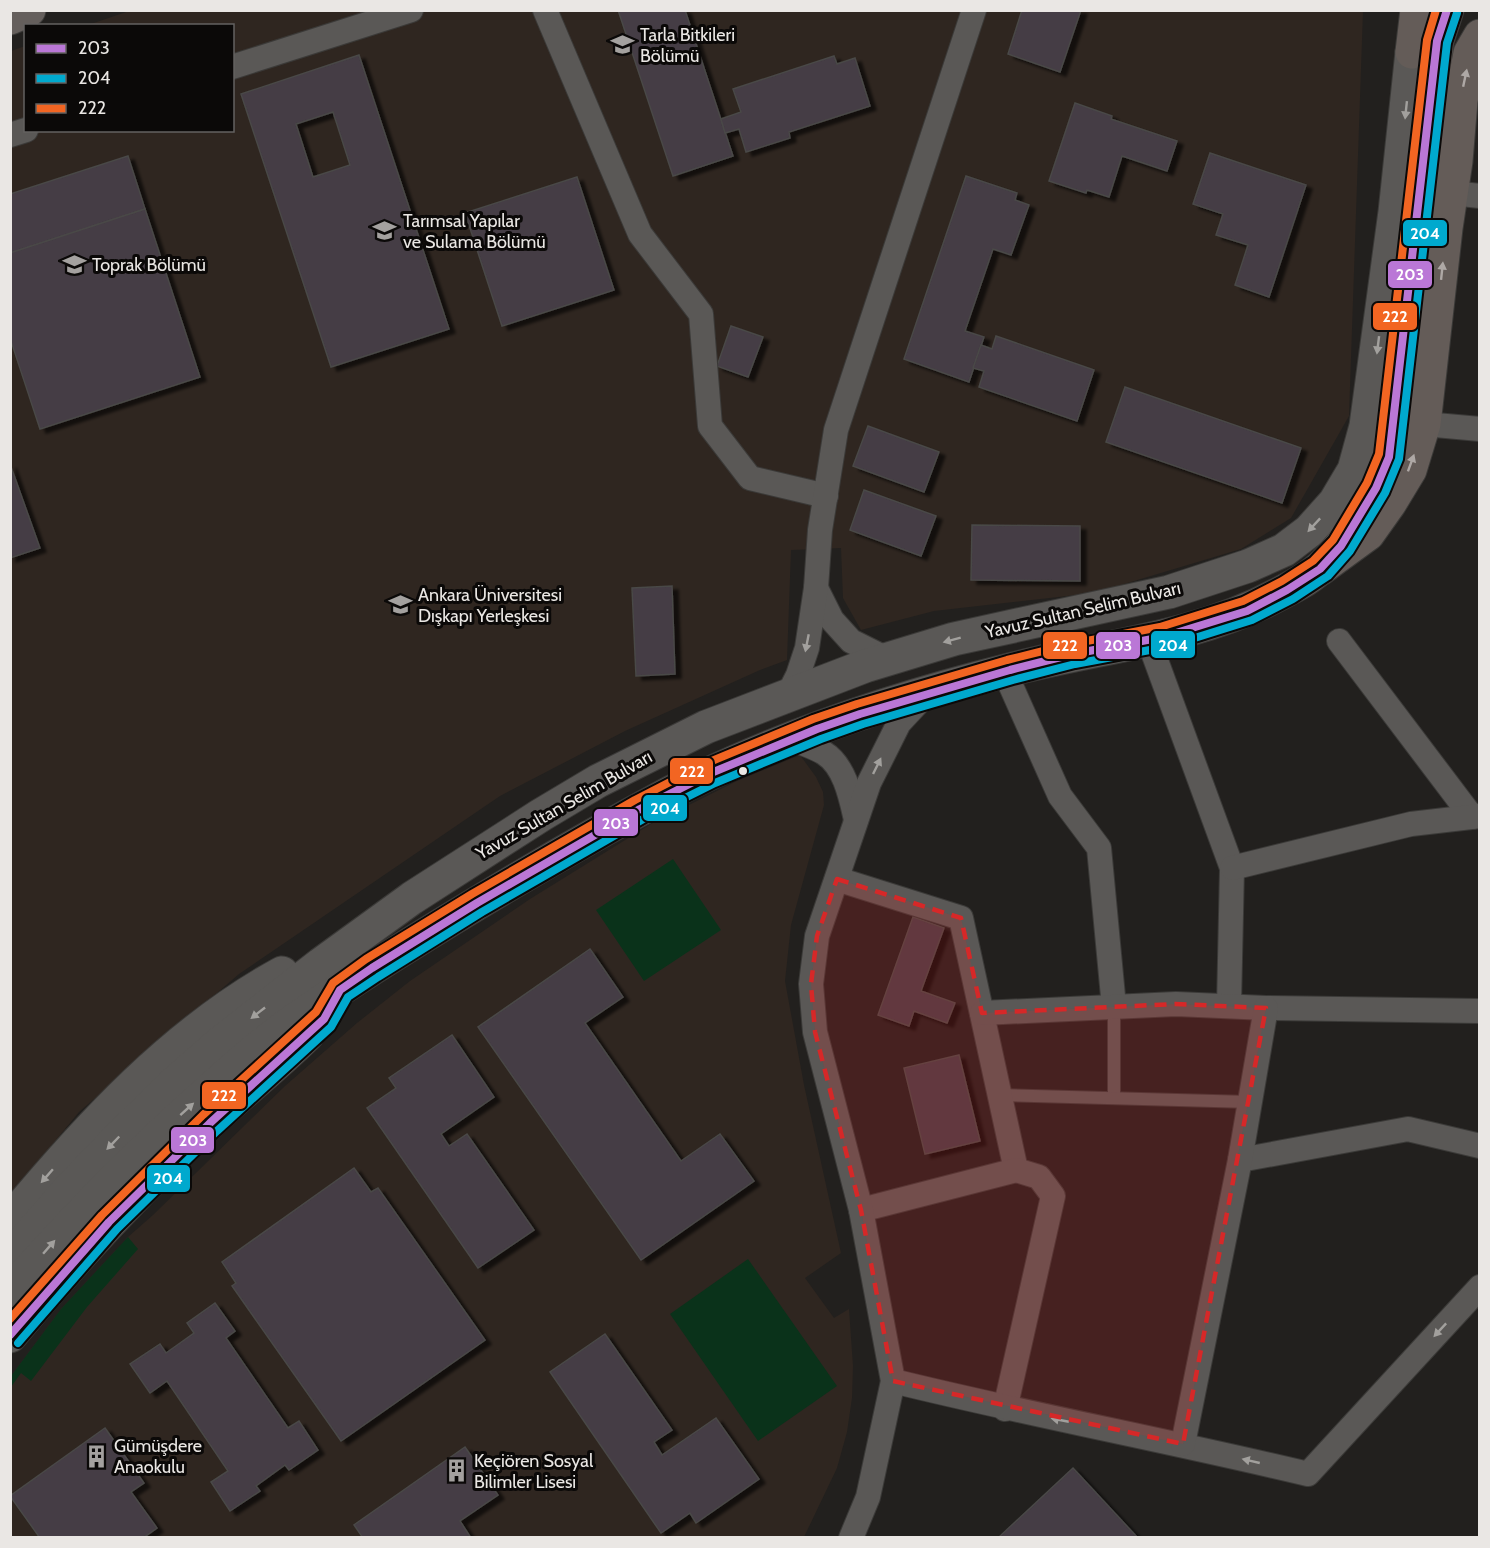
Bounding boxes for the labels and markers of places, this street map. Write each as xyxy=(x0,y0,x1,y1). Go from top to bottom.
place label: Tarla Bitkileri Bölümü xyxy=(640,24,735,67)
school or university icon: Tarla Bitkileri Bölümü xyxy=(609,32,635,58)
place label: Tarımsal Yapılar ve Sulama Bölümü xyxy=(403,210,546,253)
school or university icon: Tarımsal Yapılar ve Sulama Bölümü xyxy=(372,218,398,244)
school or university icon: Toprak Bölümü xyxy=(61,252,87,278)
place label: Toprak Bölümü xyxy=(92,254,206,276)
place label: Ankara Üniversitesi Dışkapı Yerleşkesi xyxy=(418,584,562,627)
school or university icon: Ankara Üniversitesi Dışkapı Yerleşkesi xyxy=(387,592,413,618)
unlabelled marker xyxy=(737,765,749,777)
place label: Gümüşdere Anaokulu xyxy=(114,1435,202,1478)
building icon: Gümüşdere Anaokulu xyxy=(83,1443,109,1469)
place label: Keçiören Sosyal Bilimler Lisesi xyxy=(474,1450,594,1493)
building icon: Keçiören Sosyal Bilimler Lisesi xyxy=(443,1458,469,1484)

